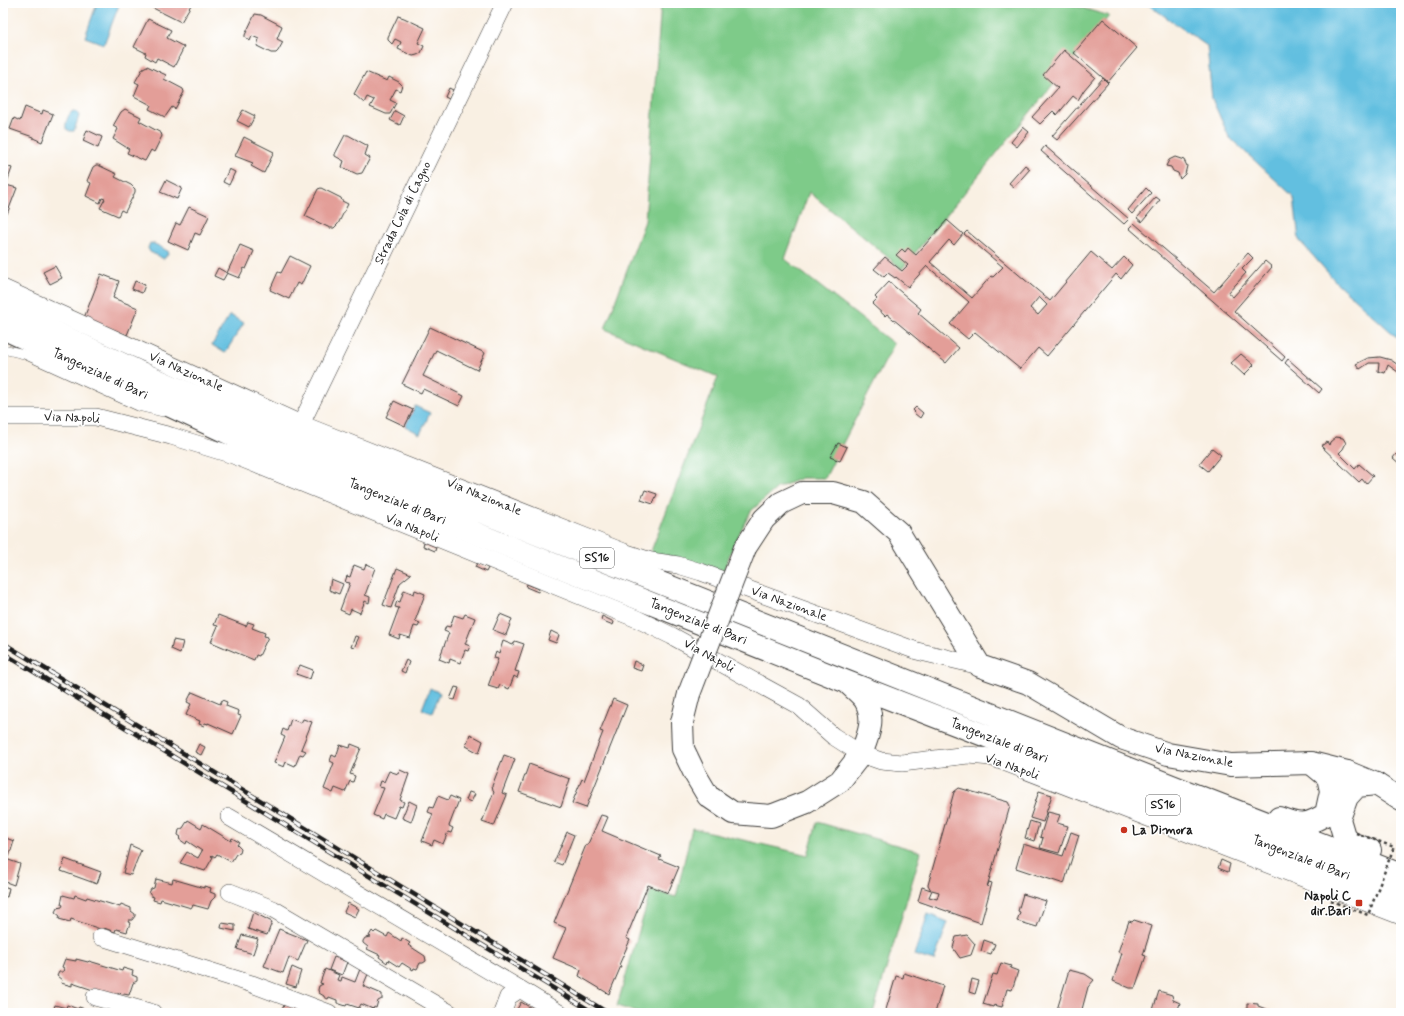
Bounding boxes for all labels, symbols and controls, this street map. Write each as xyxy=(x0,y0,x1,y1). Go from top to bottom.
street label: Strada Cola di Cagno xyxy=(371,158,436,268)
street label: Tangenziale di Bari xyxy=(49,344,151,405)
street label: Via Nazionale xyxy=(146,348,226,396)
street label: Via Napoli xyxy=(44,409,101,427)
street label: Via Nazionale xyxy=(444,474,524,520)
street label: Tangenziale di Bari xyxy=(345,475,448,530)
street label: Via Napoli xyxy=(383,510,442,547)
road number: SS16 xyxy=(580,548,614,568)
street label: Via Nazionale xyxy=(749,582,829,626)
street label: Tangenziale di Bari xyxy=(646,595,749,650)
street label: Via Napoli xyxy=(680,635,738,677)
street label: Tangenziale di Bari xyxy=(947,714,1051,769)
street label: Via Nazionale xyxy=(1153,740,1235,772)
street label: Via Napoli xyxy=(983,750,1042,784)
road number: SS16 xyxy=(1146,795,1180,815)
place label: La Dimora xyxy=(1132,822,1193,839)
marker: La Dimora xyxy=(1119,825,1129,835)
street label: Tangenziale di Bari xyxy=(1249,831,1353,886)
place label: Napoli C dir.Bari xyxy=(1304,888,1352,920)
marker: Napoli C dir.Bari xyxy=(1354,898,1364,908)

